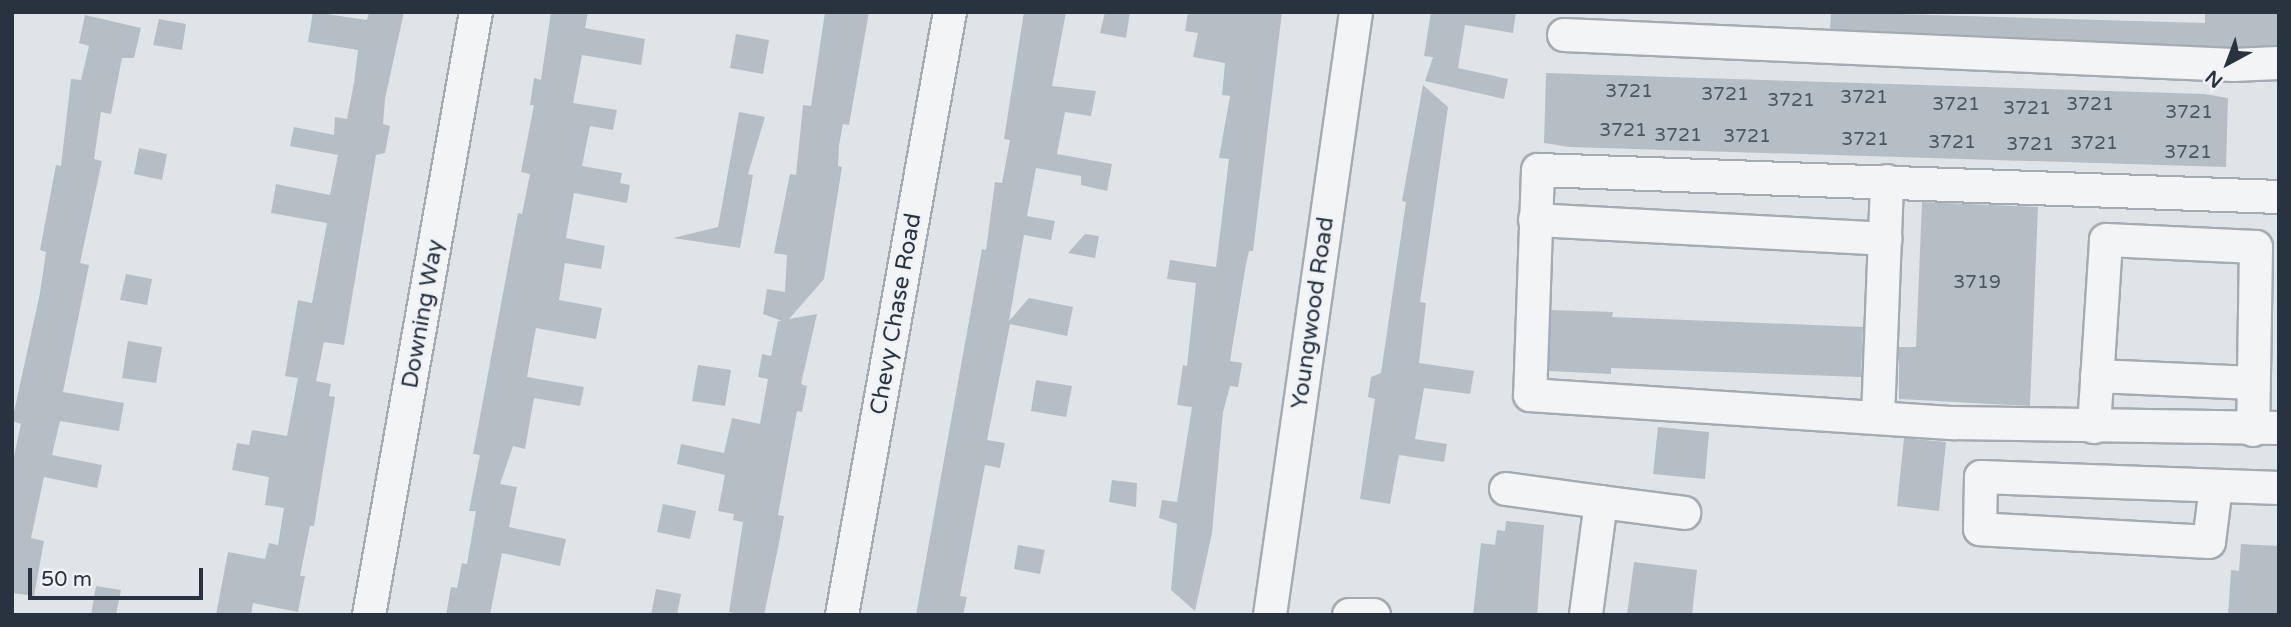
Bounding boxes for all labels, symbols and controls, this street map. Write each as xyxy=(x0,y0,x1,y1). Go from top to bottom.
north arrow xyxy=(2193,28,2263,98)
text: N xyxy=(2201,66,2227,92)
house number: 3721 xyxy=(1605,81,1653,103)
house number: 3721 xyxy=(1701,84,1749,106)
house number: 3721 xyxy=(1840,87,1888,109)
house number: 3721 xyxy=(1767,90,1815,112)
house number: 3721 xyxy=(1932,94,1980,116)
house number: 3721 xyxy=(2066,94,2114,116)
house number: 3721 xyxy=(2003,98,2051,120)
house number: 3721 xyxy=(2165,102,2213,124)
house number: 3721 xyxy=(1599,120,1647,142)
house number: 3721 xyxy=(1654,125,1702,147)
house number: 3721 xyxy=(1723,126,1771,148)
house number: 3721 xyxy=(1841,129,1889,151)
house number: 3721 xyxy=(1928,132,1976,154)
house number: 3721 xyxy=(2070,133,2118,155)
house number: 3721 xyxy=(2006,134,2054,156)
house number: 3721 xyxy=(2164,142,2212,164)
street label: Chevy Chase Road xyxy=(865,211,927,417)
street label: Youngwood Road xyxy=(1286,215,1340,411)
street label: Downing Way xyxy=(396,237,450,391)
house number: 3719 xyxy=(1953,272,2001,294)
scale bar xyxy=(32,554,206,598)
text: 50 m xyxy=(41,567,92,592)

